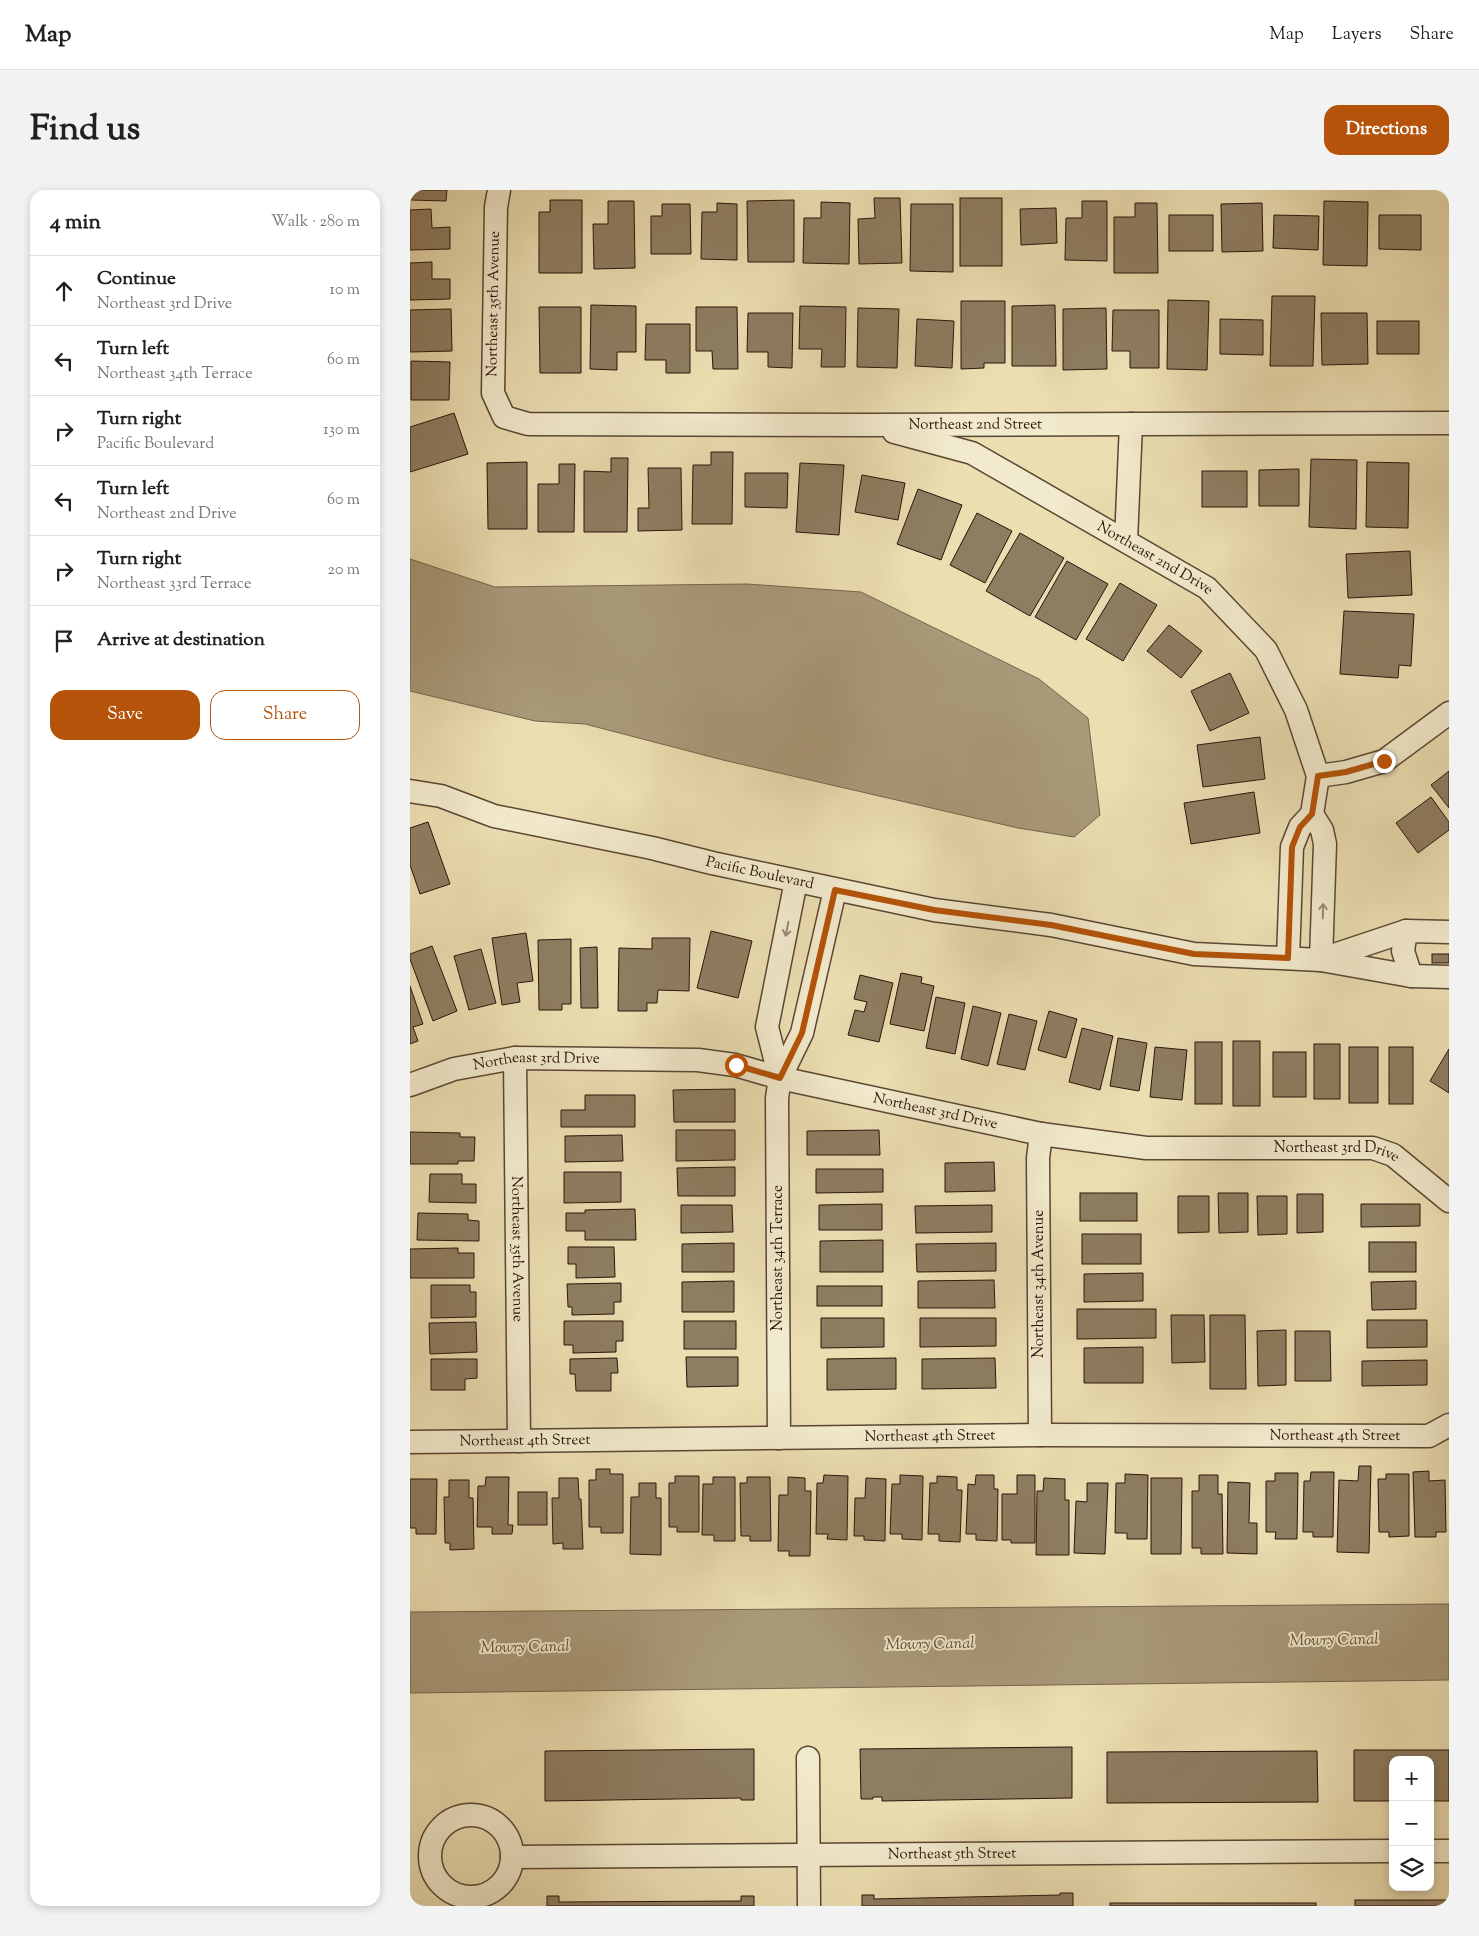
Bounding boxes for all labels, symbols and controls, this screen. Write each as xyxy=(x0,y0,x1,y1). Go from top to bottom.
text: Map xyxy=(25,18,71,52)
text: Map xyxy=(1269,22,1304,48)
text: Layers xyxy=(1332,22,1382,48)
text: Share xyxy=(1410,22,1454,48)
text: Find us xyxy=(30,105,140,156)
button: Directions xyxy=(1324,105,1449,155)
text: 4 min xyxy=(50,208,101,238)
text: Walk · 280 m xyxy=(271,211,360,234)
street label: Northeast 35th Avenue xyxy=(482,231,506,377)
text: Continue xyxy=(97,266,176,293)
icon: ahead xyxy=(50,277,78,305)
text: 10 m xyxy=(330,279,360,302)
text: Northeast 3rd Drive xyxy=(97,293,232,316)
text: Turn left xyxy=(97,336,169,363)
icon: left xyxy=(50,347,78,375)
text: 60 m xyxy=(327,349,360,372)
text: Northeast 34th Terrace xyxy=(97,363,253,386)
text: Turn right xyxy=(97,406,181,433)
street label: Northeast 2nd Street xyxy=(908,414,1042,435)
icon: right xyxy=(50,417,78,445)
text: 130 m xyxy=(323,419,360,442)
text: Pacific Boulevard xyxy=(97,433,214,456)
text: Turn left xyxy=(97,476,169,503)
icon: left xyxy=(50,487,78,515)
text: 60 m xyxy=(327,489,360,512)
text: Northeast 2nd Drive xyxy=(97,503,237,526)
street label: Northeast 2nd Drive xyxy=(1093,516,1219,599)
text: Turn right xyxy=(97,546,181,573)
icon: right xyxy=(50,557,78,585)
text: 20 m xyxy=(327,559,360,582)
text: Northeast 33rd Terrace xyxy=(97,573,251,596)
icon: arrive xyxy=(50,627,78,655)
text: Arrive at destination xyxy=(97,627,265,654)
button: Save xyxy=(50,690,200,740)
button: Share xyxy=(210,690,360,740)
route end xyxy=(1373,750,1396,773)
street label: Pacific Boulevard xyxy=(704,851,816,895)
one-way arrow xyxy=(1319,903,1328,919)
one-way arrow xyxy=(781,921,791,937)
street label: Northeast 3rd Drive xyxy=(472,1047,600,1076)
route start xyxy=(725,1054,748,1077)
street label: Northeast 3rd Drive xyxy=(871,1088,1000,1135)
street label: Northeast 3rd Drive xyxy=(1274,1138,1405,1167)
street label: Northeast 35th Avenue xyxy=(506,1176,528,1322)
street label: Northeast 34th Terrace xyxy=(768,1185,789,1331)
street label: Northeast 34th Avenue xyxy=(1029,1210,1050,1358)
street label: Northeast 4th Street xyxy=(864,1425,996,1447)
street label: Northeast 4th Street xyxy=(1269,1425,1400,1446)
street label: Northeast 4th Street xyxy=(459,1429,591,1452)
water label: Mowry Canal xyxy=(1289,1629,1379,1653)
water label: Mowry Canal xyxy=(885,1633,975,1657)
water label: Mowry Canal xyxy=(480,1636,570,1660)
map controls xyxy=(1389,1756,1434,1891)
button: + xyxy=(1389,1756,1434,1801)
button: − xyxy=(1389,1801,1434,1846)
street label: Northeast 5th Street xyxy=(888,1843,1016,1865)
button: layers xyxy=(1389,1846,1434,1891)

